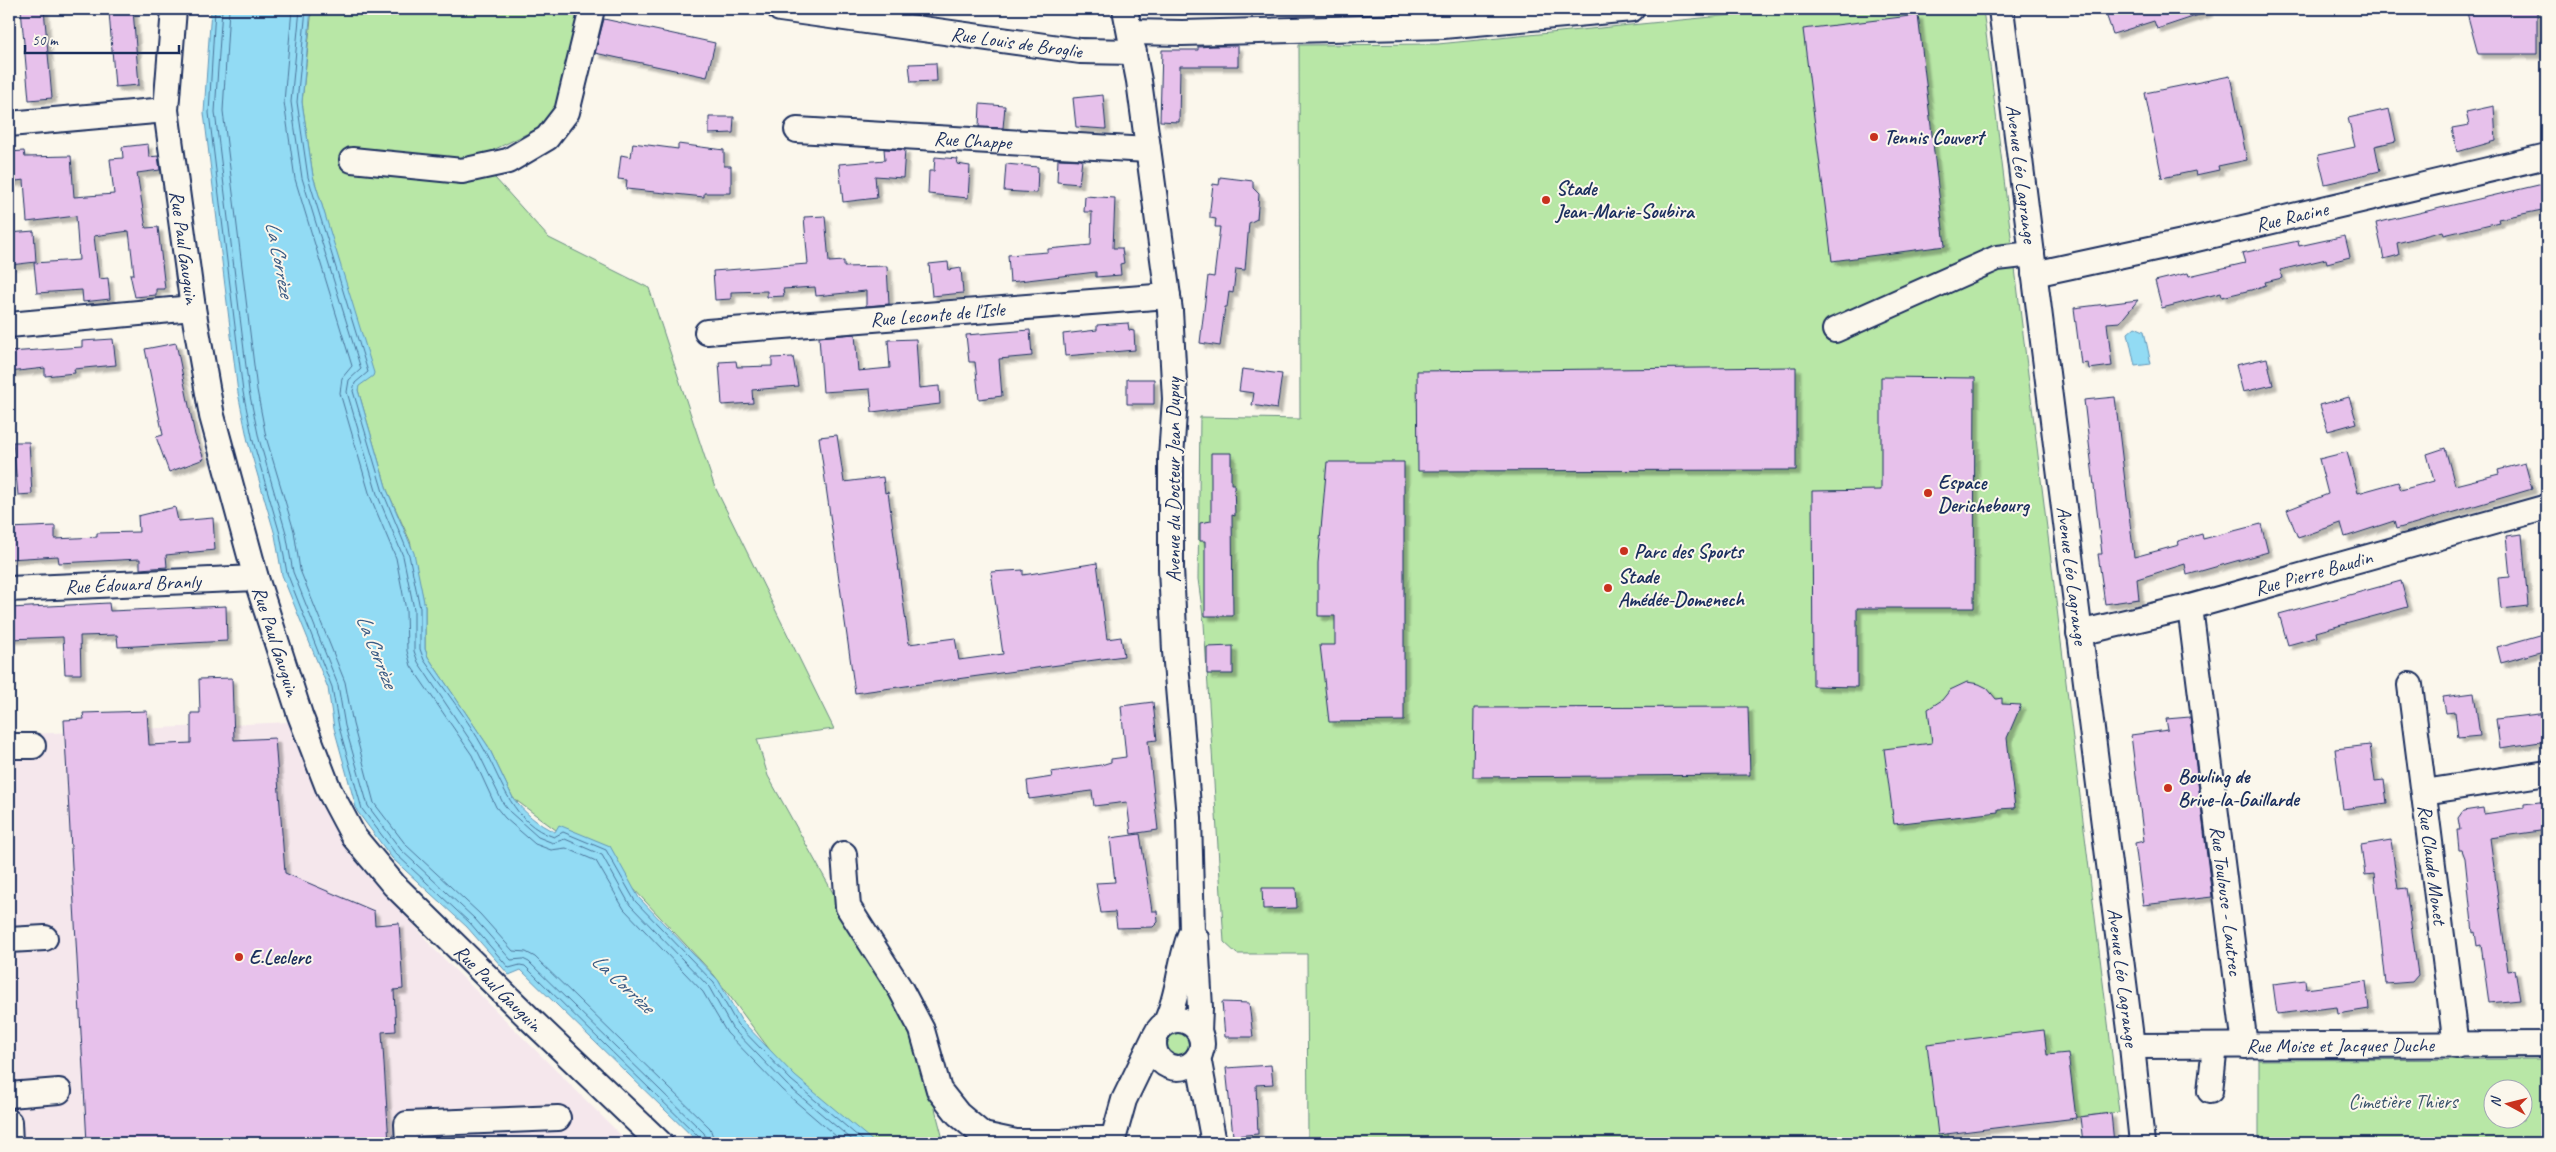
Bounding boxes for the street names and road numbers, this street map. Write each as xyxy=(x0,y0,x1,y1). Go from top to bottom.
street label: Rue Louis de Broglie xyxy=(950,21,1085,64)
street label: Avenue Léo Lagrange xyxy=(2001,103,2043,246)
street label: Rue Chappe xyxy=(933,125,1014,155)
street label: Rue Paul Gauguin xyxy=(165,189,205,307)
street label: Rue Racine xyxy=(2253,195,2332,237)
street label: Rue Leconte de l'Isle xyxy=(869,296,1007,332)
street label: Avenue du Docteur Jean Dupuy xyxy=(1161,376,1186,582)
street label: Avenue Léo Lagrange xyxy=(2051,505,2094,648)
street label: Rue Pierre Baudin xyxy=(2252,544,2376,601)
street label: Rue Édouard Branly xyxy=(64,568,203,599)
street label: Rue Paul Gauguin xyxy=(247,583,306,700)
street label: Rue Claude Monet xyxy=(2413,803,2453,928)
street label: Rue Toulouse - Lautrec xyxy=(2205,824,2249,978)
street label: Avenue Léo Lagrange xyxy=(2102,907,2145,1050)
street label: Rue Paul Gauguin xyxy=(449,939,548,1037)
street label: Rue Moise et Jacques Duche xyxy=(2246,1032,2435,1058)

